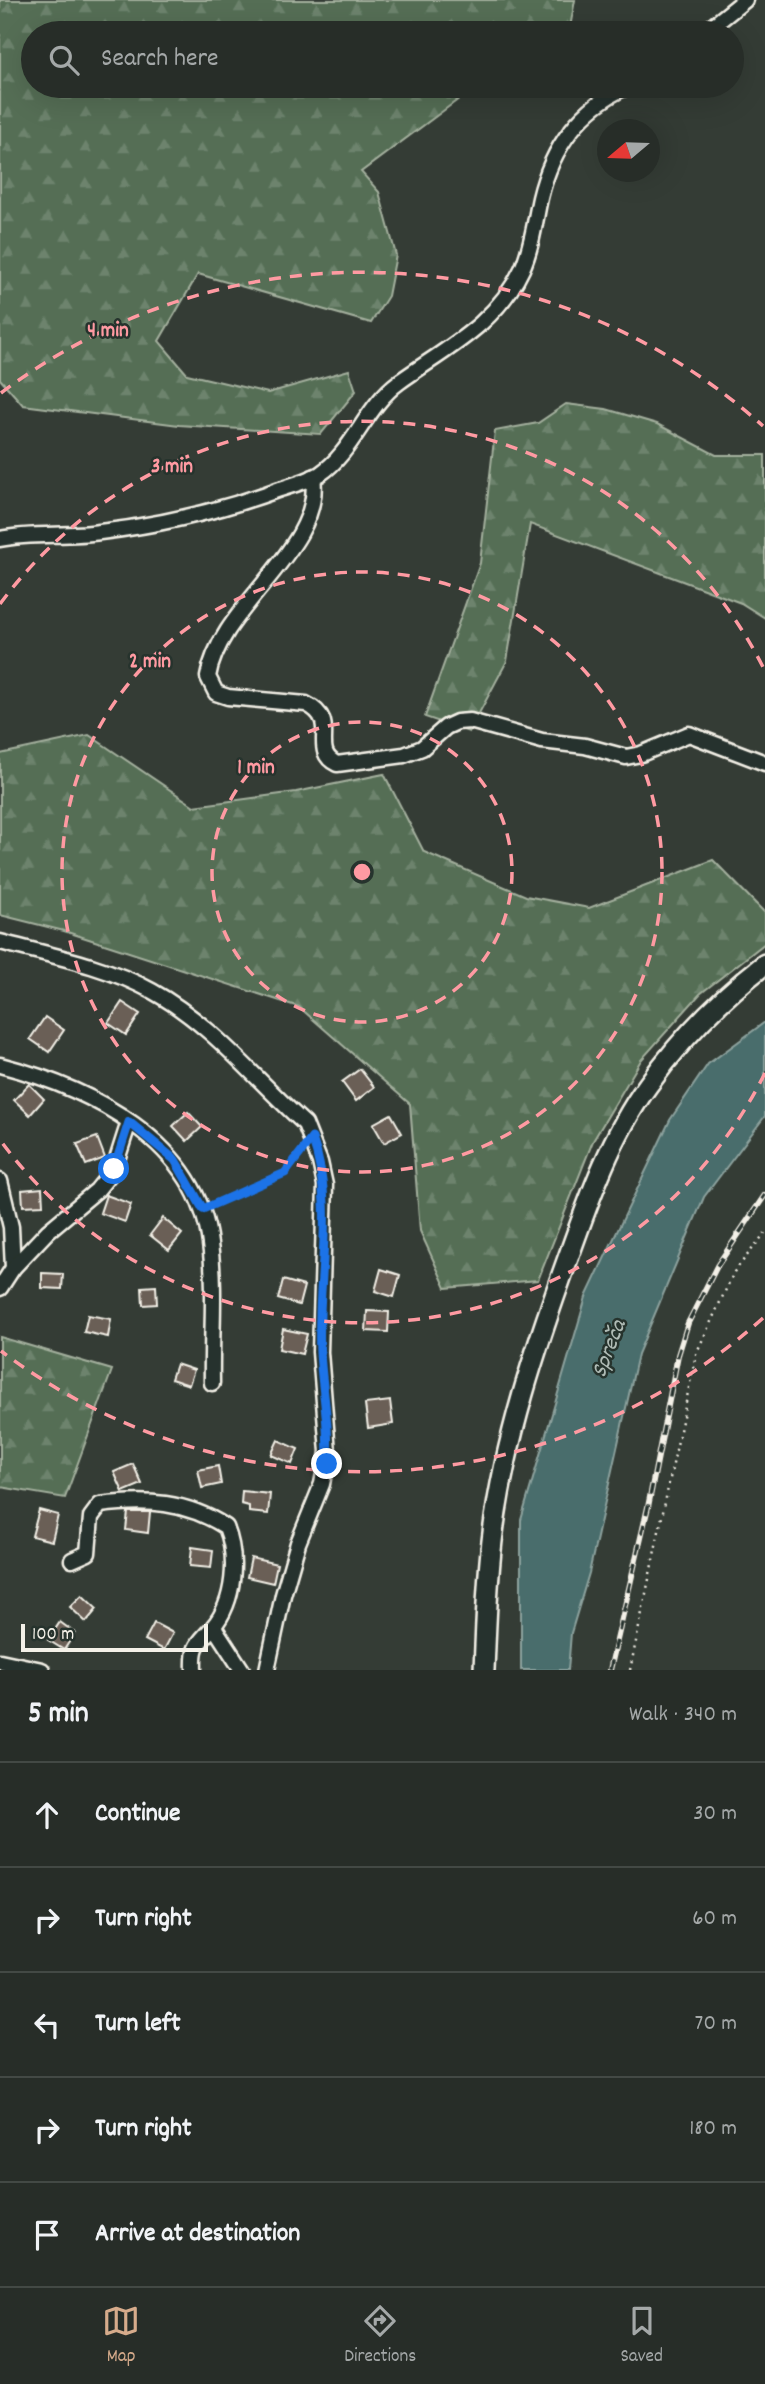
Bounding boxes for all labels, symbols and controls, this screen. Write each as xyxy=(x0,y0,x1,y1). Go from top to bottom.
search box xyxy=(21,21,744,98)
icon: search xyxy=(45,41,83,79)
text: Search here xyxy=(101,41,219,78)
north arrow xyxy=(597,119,660,182)
text: 4 min xyxy=(87,317,129,347)
text: 3 min xyxy=(151,453,193,483)
text: 2 min xyxy=(129,648,171,678)
text: 1 min xyxy=(237,754,275,784)
centre of rings xyxy=(350,860,374,884)
route start xyxy=(98,1153,129,1184)
water label: Spreča xyxy=(584,1314,637,1383)
route end xyxy=(311,1448,342,1479)
scale bar xyxy=(21,1621,208,1653)
text: 100 m xyxy=(32,1622,74,1649)
text: 5 min xyxy=(28,1694,89,1737)
text: Walk · 340 m xyxy=(629,1699,737,1732)
icon: ahead xyxy=(28,1796,66,1834)
text: Continue xyxy=(95,1796,180,1833)
text: 30 m xyxy=(693,1798,737,1831)
icon: right xyxy=(28,1901,66,1939)
text: Turn right xyxy=(95,1901,192,1938)
text: 60 m xyxy=(692,1903,737,1936)
icon: left xyxy=(28,2006,66,2044)
text: Turn left xyxy=(95,2006,181,2043)
text: 70 m xyxy=(695,2008,737,2041)
icon: right xyxy=(28,2111,66,2149)
text: Turn right xyxy=(95,2111,192,2148)
text: 180 m xyxy=(689,2113,737,2146)
icon: arrive xyxy=(28,2216,66,2254)
text: Arrive at destination xyxy=(95,2216,300,2253)
tab: Map xyxy=(102,2302,140,2371)
tab: Directions xyxy=(344,2302,416,2371)
tab: Saved xyxy=(620,2302,663,2371)

